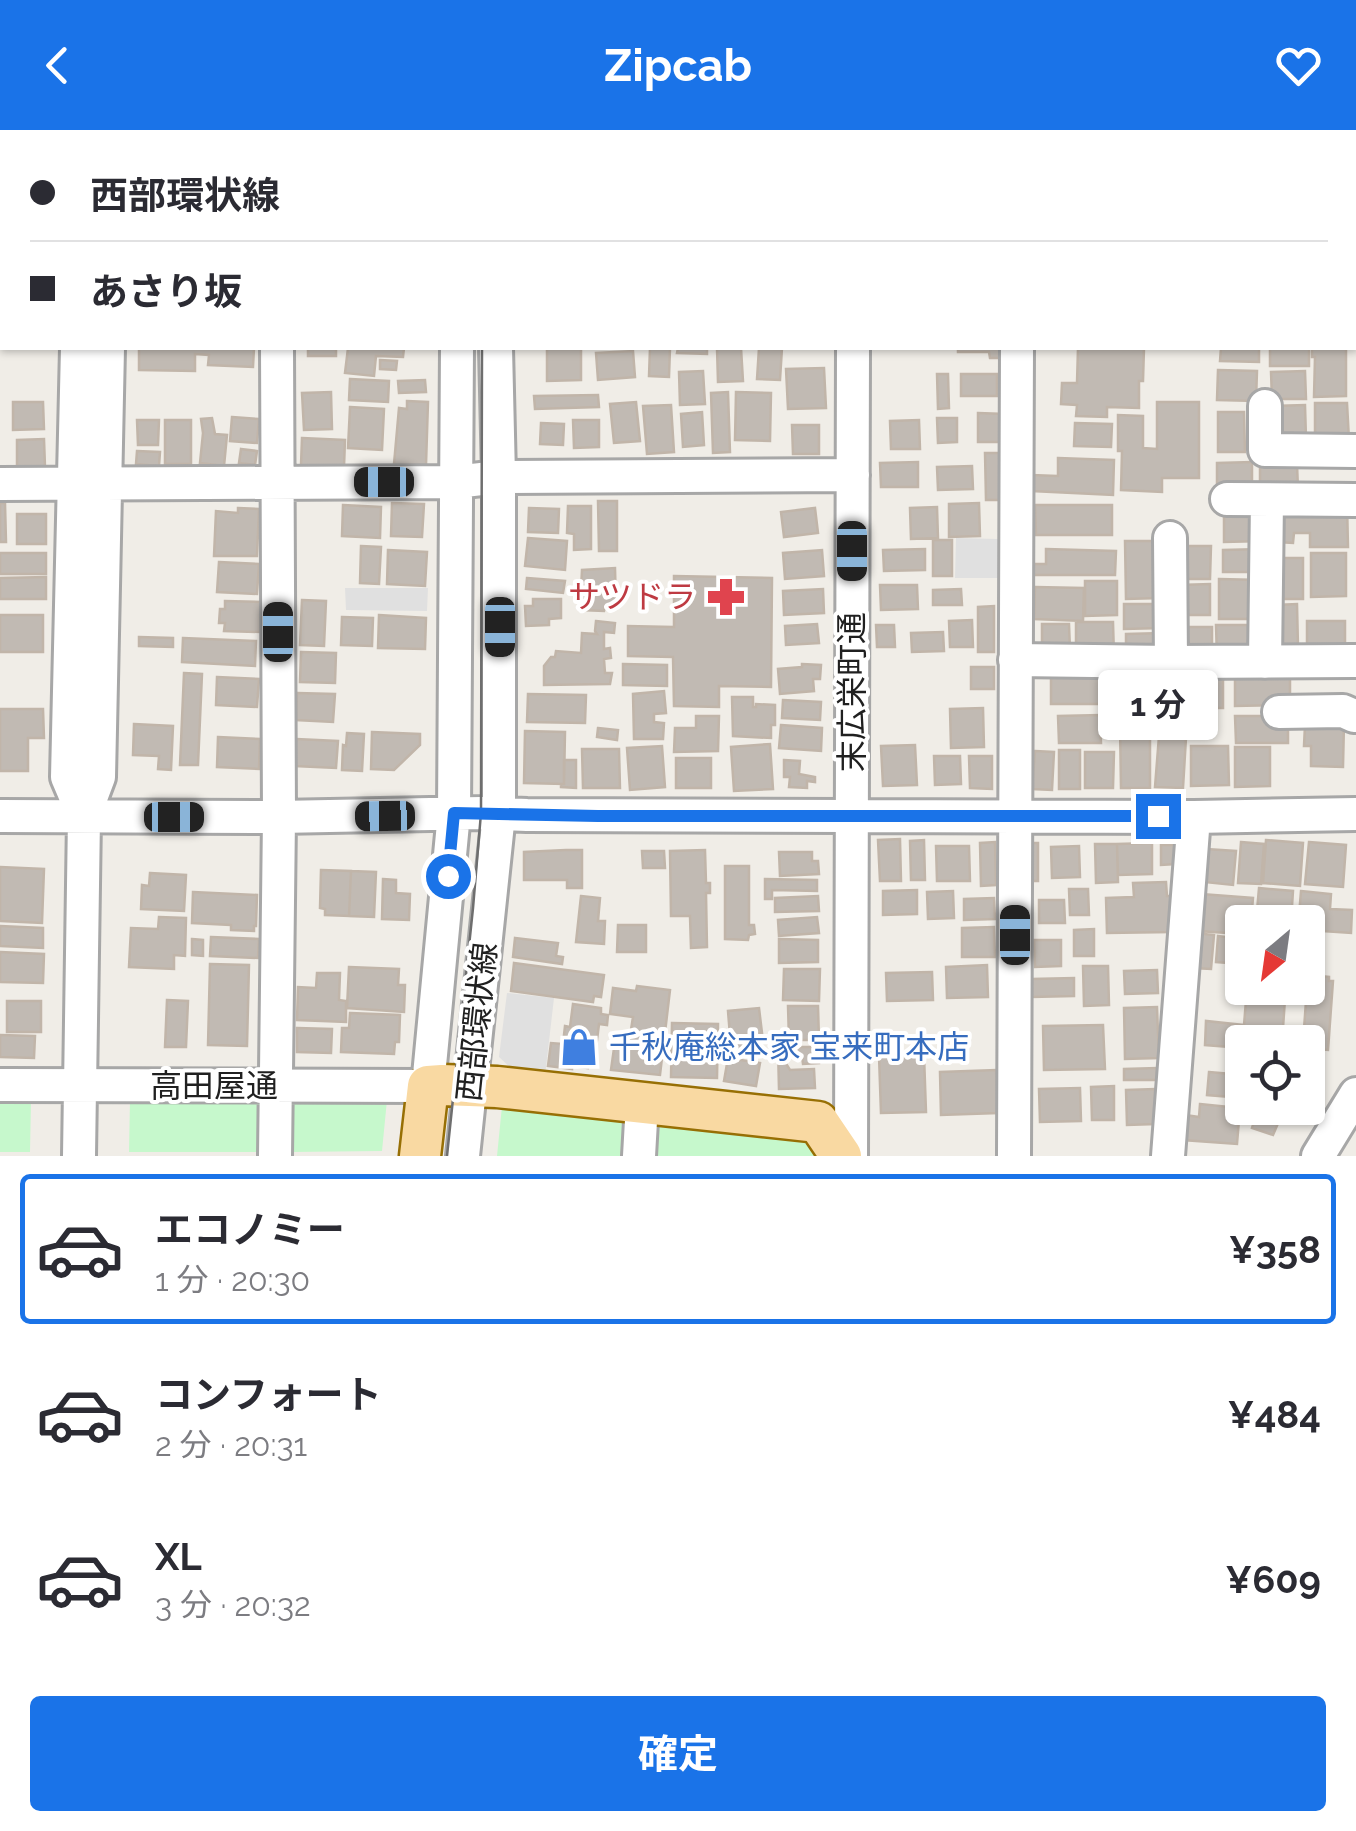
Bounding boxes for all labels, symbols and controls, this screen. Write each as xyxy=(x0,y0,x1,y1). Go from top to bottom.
icon: back xyxy=(30,38,85,93)
icon: heart xyxy=(1271,38,1326,93)
text: Zipcab xyxy=(604,39,752,92)
text: 西部環状線 xyxy=(90,173,280,218)
text: あさり坂 xyxy=(90,269,242,314)
car xyxy=(354,467,414,497)
car xyxy=(837,521,867,581)
pharmacy icon: サツドラ xyxy=(705,576,747,618)
place label: サツドラ xyxy=(568,578,696,615)
car xyxy=(485,597,515,657)
car xyxy=(263,602,293,662)
street label: 末広栄町通 xyxy=(833,612,870,772)
callout: 1 分 xyxy=(1098,671,1218,741)
text: 1 分 xyxy=(1130,686,1186,723)
route end xyxy=(1136,794,1181,839)
car xyxy=(355,800,415,832)
car xyxy=(144,802,204,832)
route start xyxy=(426,854,471,899)
car xyxy=(1000,905,1030,965)
north arrow xyxy=(1225,905,1325,1005)
map controls xyxy=(1225,905,1325,1125)
street label: 西部環状線 xyxy=(450,940,503,1103)
button: locate xyxy=(1225,1025,1325,1125)
shop icon: 千秋庵総本家 宝来町本店 xyxy=(558,1026,600,1068)
place label: 千秋庵総本家 宝来町本店 xyxy=(609,1028,969,1065)
street label: 高田屋通 xyxy=(150,1067,278,1104)
icon: car xyxy=(35,1204,125,1294)
text: エコノミー xyxy=(155,1207,345,1252)
text: ¥358 xyxy=(1229,1227,1321,1272)
text: 1 分 · 20:30 xyxy=(155,1261,310,1298)
icon: car xyxy=(35,1369,125,1459)
text: コンフォート xyxy=(155,1372,382,1417)
text: ¥484 xyxy=(1228,1392,1321,1437)
text: 2 分 · 20:31 xyxy=(155,1426,307,1463)
icon: car xyxy=(35,1534,125,1624)
text: XL xyxy=(155,1534,202,1579)
text: ¥609 xyxy=(1225,1557,1321,1602)
text: 3 分 · 20:32 xyxy=(155,1586,311,1623)
button: 確定 xyxy=(30,1696,1326,1811)

